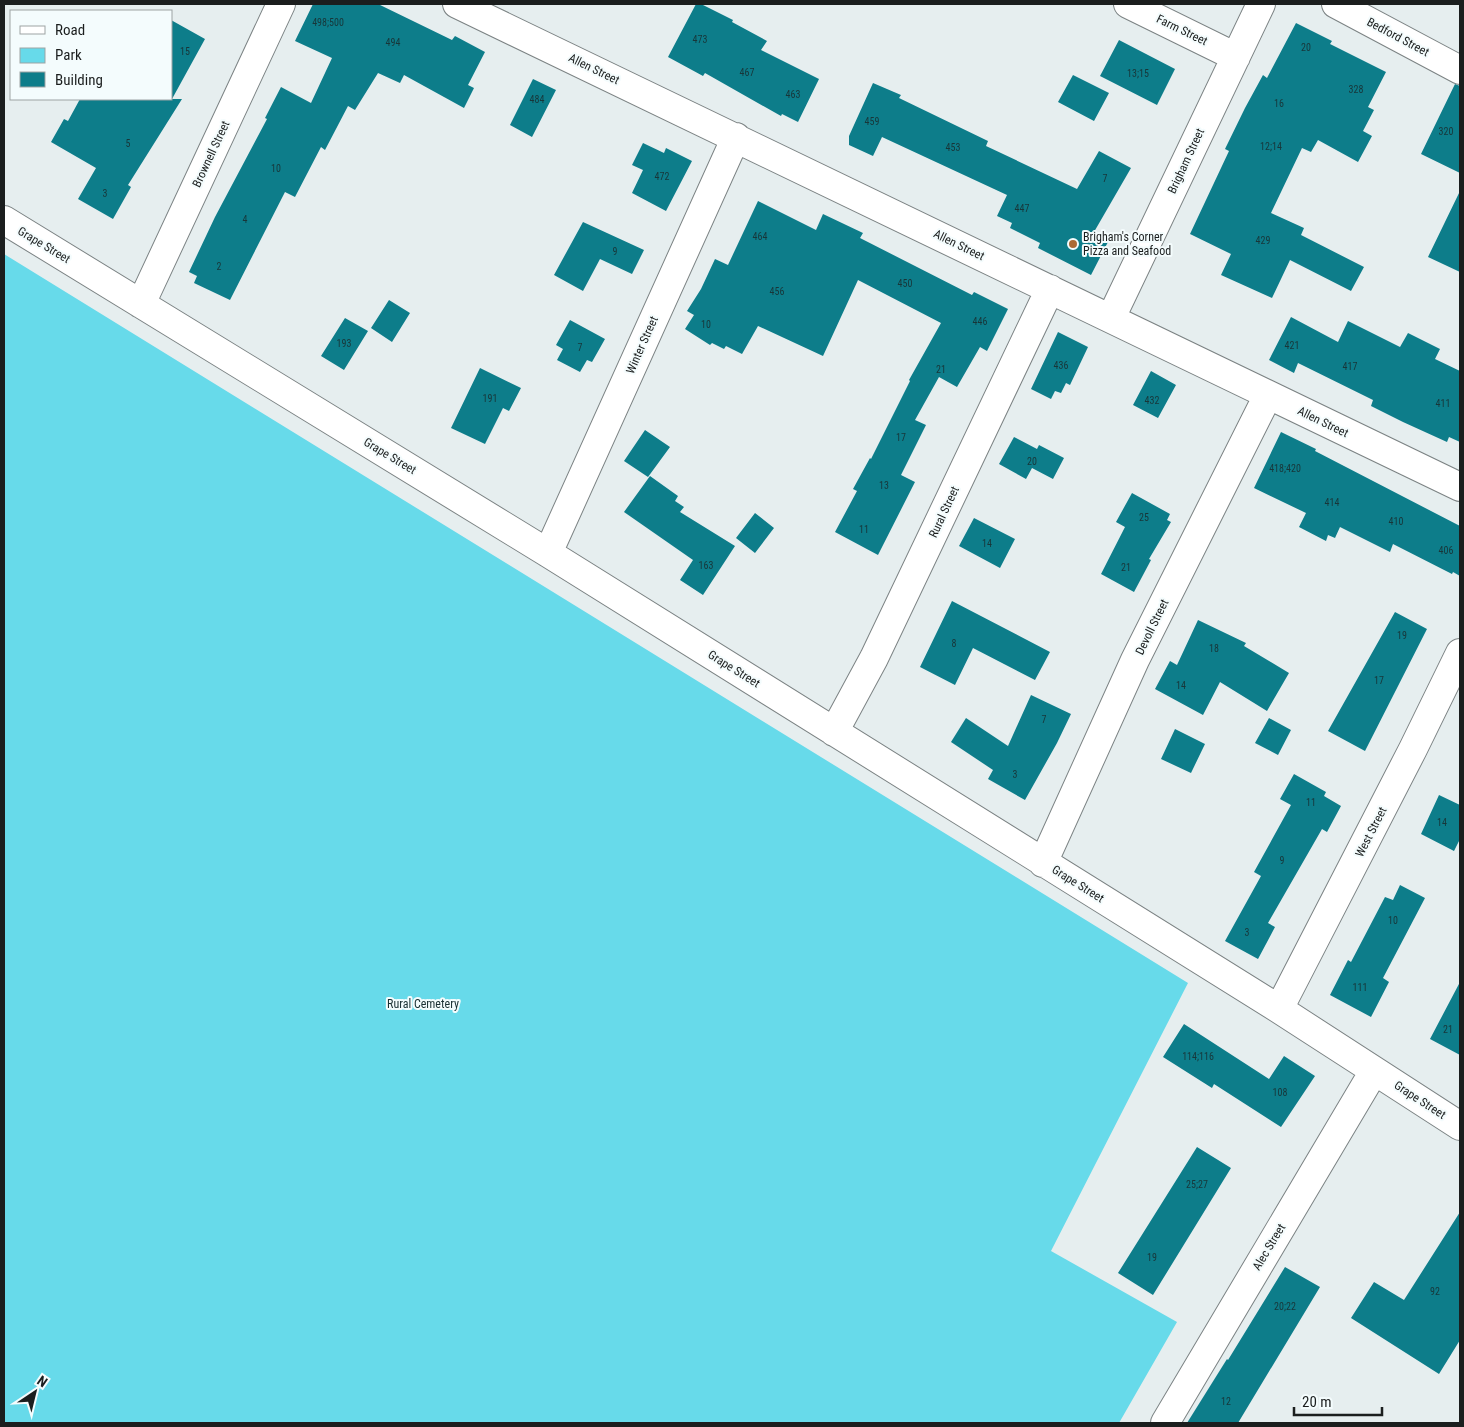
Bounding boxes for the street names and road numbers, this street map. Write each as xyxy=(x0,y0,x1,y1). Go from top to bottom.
street label: Farm Street xyxy=(1154,12,1210,49)
street label: Bedford Street xyxy=(1365,15,1432,59)
street label: Allen Street xyxy=(566,51,622,87)
street label: Brownell Street xyxy=(189,118,233,189)
street label: Brigham Street xyxy=(1165,126,1207,196)
street label: Grape Street xyxy=(15,224,73,266)
street label: Allen Street xyxy=(931,227,987,263)
street label: Winter Street xyxy=(623,314,661,376)
street label: Allen Street xyxy=(1295,404,1351,440)
street label: Grape Street xyxy=(361,435,419,477)
street label: Rural Street xyxy=(926,484,962,540)
street label: Devoll Street xyxy=(1133,597,1172,657)
street label: Grape Street xyxy=(705,648,763,691)
street label: West Street xyxy=(1352,804,1390,859)
street label: Grape Street xyxy=(1049,863,1107,906)
street label: Grape Street xyxy=(1392,1078,1449,1122)
street label: Alec Street xyxy=(1250,1221,1289,1273)

